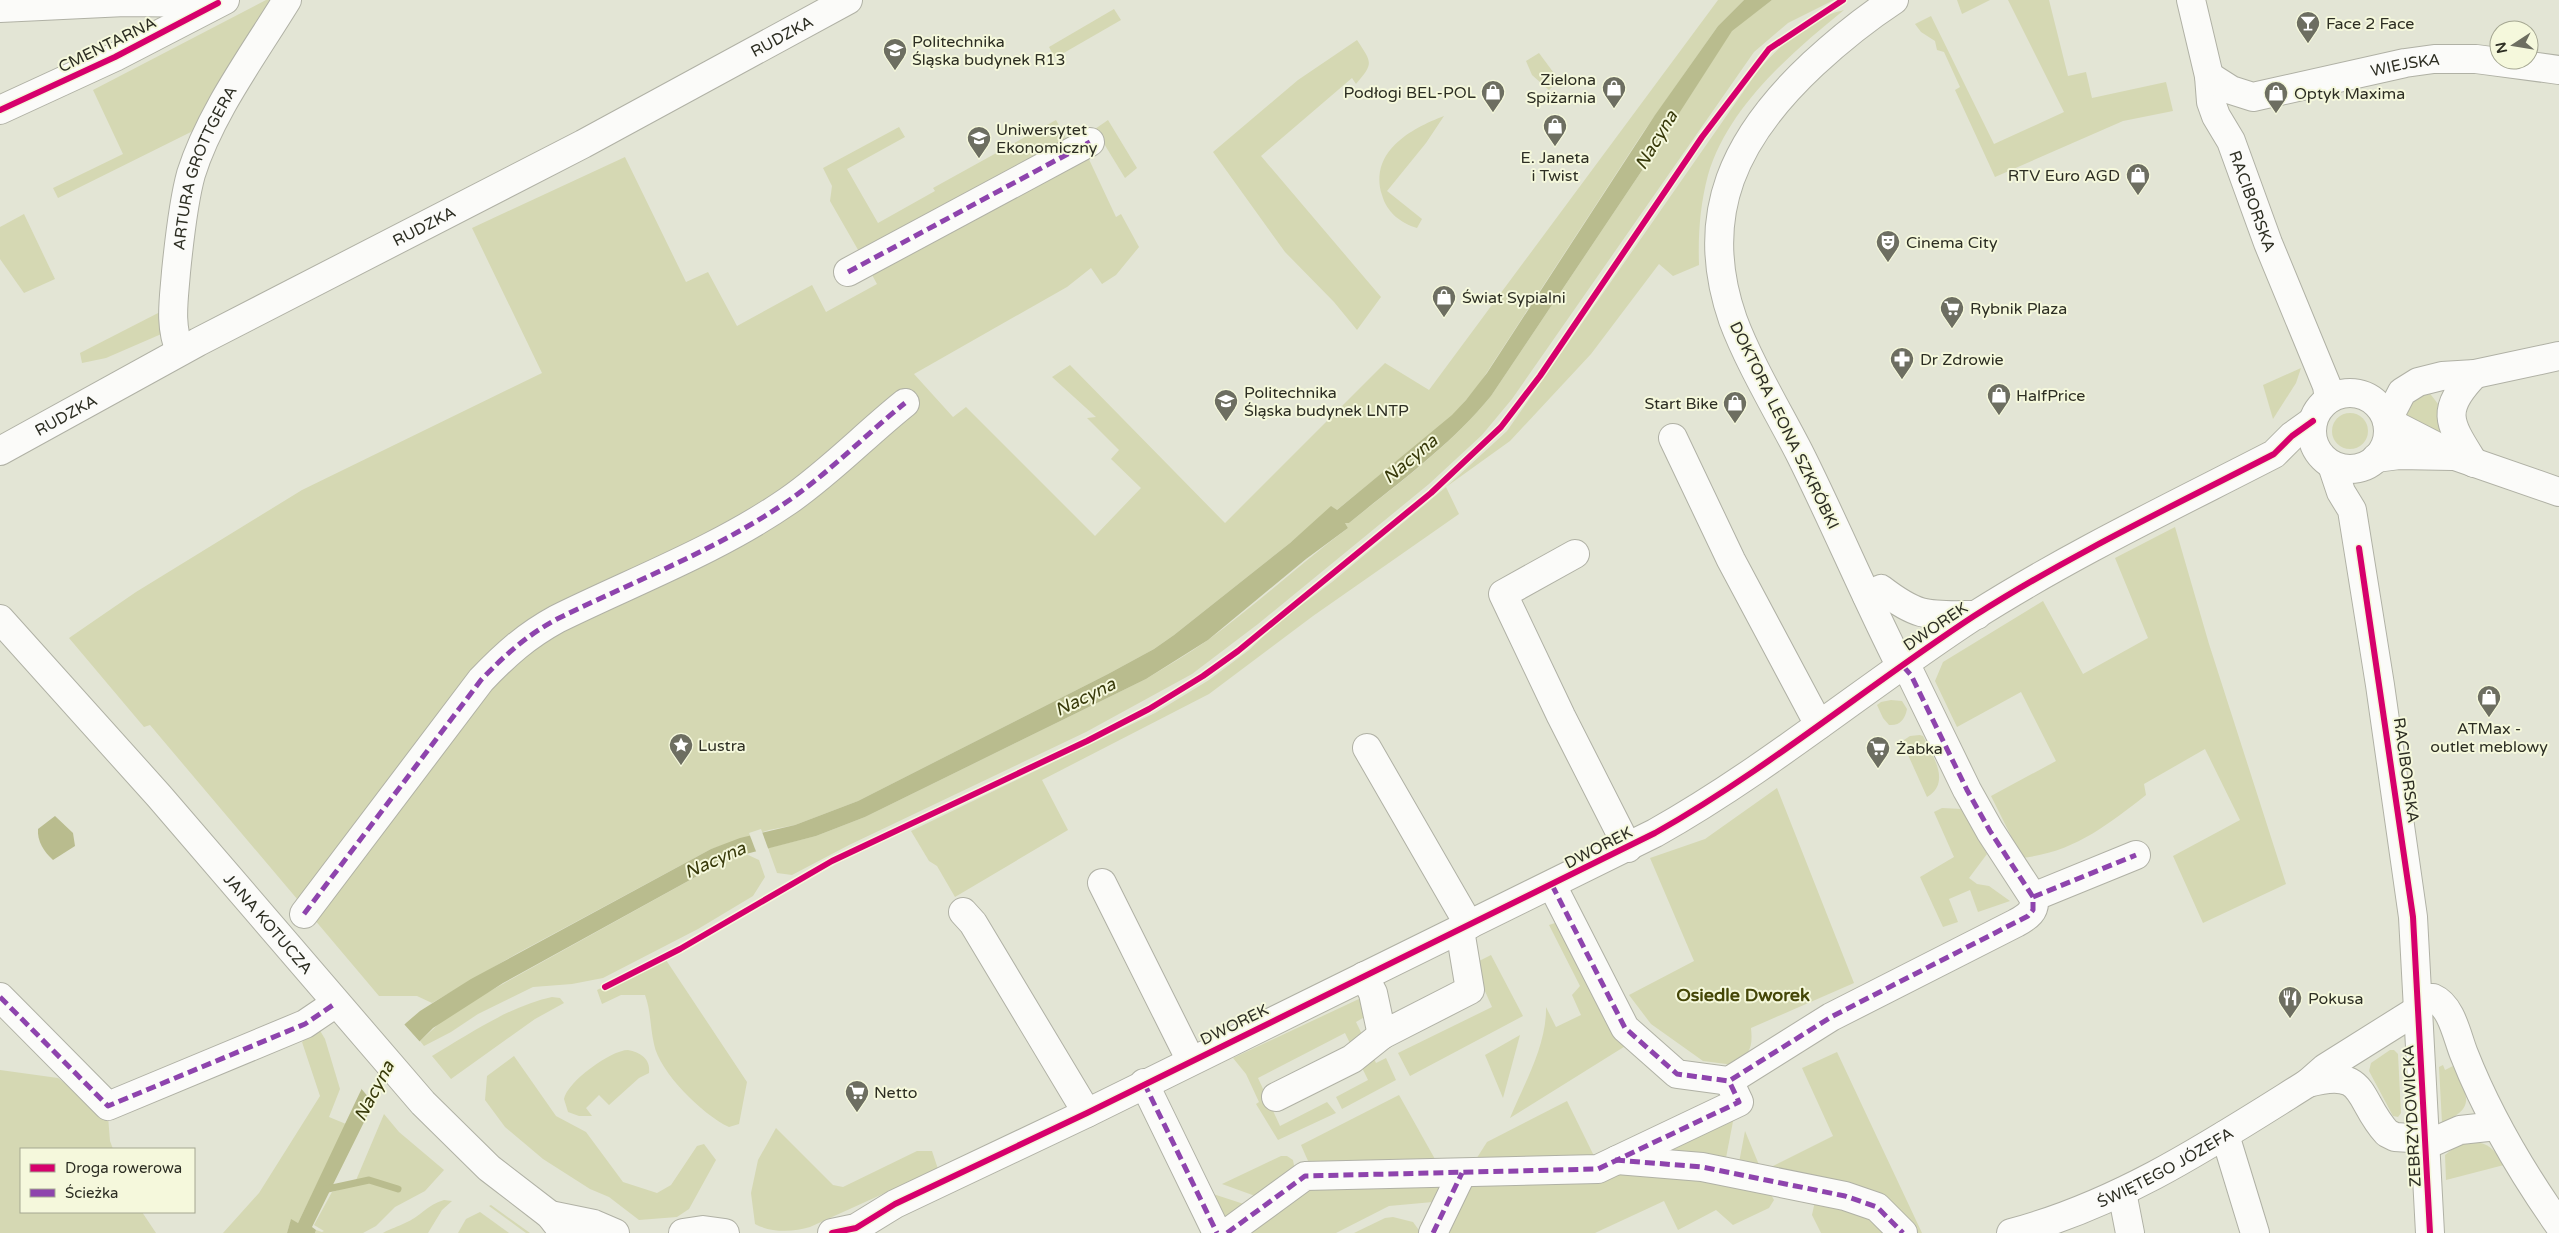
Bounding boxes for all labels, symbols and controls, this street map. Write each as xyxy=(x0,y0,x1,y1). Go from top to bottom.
bar icon: Face 2 Face xyxy=(2295,10,2321,44)
street label: RUDZKA xyxy=(747,12,817,62)
street label: CMENTARNA xyxy=(55,13,160,77)
place label: Face 2 Face xyxy=(2326,14,2414,34)
north arrow xyxy=(2489,20,2539,70)
place label: Politechnika Śląska budynek R13 xyxy=(912,32,1066,70)
school or university icon: Politechnika Śląska budynek R13 xyxy=(882,37,908,71)
text: N xyxy=(2492,40,2511,55)
street label: WIEJSKA xyxy=(2369,50,2440,81)
place label: Zielona Spiżarnia xyxy=(1526,70,1596,108)
shop icon: Zielona Spiżarnia xyxy=(1601,75,1627,109)
shop icon: Podłogi BEL-POL xyxy=(1480,79,1506,113)
shop icon: Optyk Maxima xyxy=(2263,80,2289,114)
street label: ARTURA GROTTGERA xyxy=(169,82,242,251)
place label: Podłogi BEL-POL xyxy=(1344,83,1476,103)
place label: Optyk Maxima xyxy=(2294,84,2405,104)
water label: Nacyna xyxy=(1630,106,1683,173)
shop icon: E. Janeta i Twist xyxy=(1542,113,1568,147)
place label: Uniwersytet Ekonomiczny xyxy=(996,120,1098,158)
school or university icon: Uniwersytet Ekonomiczny xyxy=(966,125,992,159)
place label: E. Janeta i Twist xyxy=(1521,148,1589,186)
street label: RACIBORSKA xyxy=(2224,148,2280,255)
shop icon: RTV Euro AGD xyxy=(2125,162,2151,196)
place label: RTV Euro AGD xyxy=(2008,166,2120,186)
street label: RUDZKA xyxy=(389,202,459,251)
theatre icon: Cinema City xyxy=(1875,229,1901,263)
place label: Cinema City xyxy=(1906,233,1998,253)
shop icon: Świat Sypialni xyxy=(1431,284,1457,318)
place label: Świat Sypialni xyxy=(1462,288,1566,308)
supermarket icon: Rybnik Plaza xyxy=(1939,295,1965,329)
place label: Rybnik Plaza xyxy=(1970,299,2067,319)
street label: DOKTORA LEONA SZKRÓBKI xyxy=(1725,318,1843,532)
pharmacy icon: Dr Zdrowie xyxy=(1889,346,1915,380)
place label: Dr Zdrowie xyxy=(1920,350,2004,370)
shop icon: HalfPrice xyxy=(1986,382,2012,416)
place label: Politechnika Śląska budynek LNTP xyxy=(1244,383,1409,421)
place label: HalfPrice xyxy=(2016,386,2085,406)
school or university icon: Politechnika Śląska budynek LNTP xyxy=(1213,388,1239,422)
street label: RUDZKA xyxy=(32,390,101,441)
shop icon: Start Bike xyxy=(1722,390,1748,424)
place label: Start Bike xyxy=(1644,394,1718,414)
water label: Nacyna xyxy=(1378,429,1443,488)
street label: DWOREK xyxy=(1899,598,1972,656)
water label: Nacyna xyxy=(1051,673,1120,721)
shop icon: ATMax - outlet meblowy xyxy=(2476,684,2502,718)
street label: RACIBORSKA xyxy=(2389,716,2423,824)
place label: ATMax - outlet meblowy xyxy=(2430,719,2548,757)
place icon: Lustra xyxy=(668,732,694,766)
supermarket icon: Żabka xyxy=(1865,735,1891,769)
place label: Lustra xyxy=(698,736,746,756)
place label: Żabka xyxy=(1896,739,1943,759)
street label: DWOREK xyxy=(1561,822,1636,873)
water label: Nacyna xyxy=(681,836,750,883)
street label: JANA KOTUCZA xyxy=(219,870,317,979)
district label: Osiedle Dworek xyxy=(1676,984,1810,1006)
restaurant icon: Pokusa xyxy=(2277,985,2303,1019)
place label: Pokusa xyxy=(2308,989,2363,1009)
street label: DWOREK xyxy=(1197,1000,1272,1050)
street label: ZEBRZYDOWICKA xyxy=(2398,1044,2426,1188)
water label: Nacyna xyxy=(349,1056,399,1125)
supermarket icon: Netto xyxy=(844,1079,870,1113)
place label: Netto xyxy=(874,1083,918,1103)
street label: ŚWIĘTEGO JÓZEFA xyxy=(2094,1123,2237,1213)
legend xyxy=(20,1148,195,1213)
text: Droga rowerowa xyxy=(65,1159,182,1177)
text: Ścieżka xyxy=(65,1184,118,1202)

